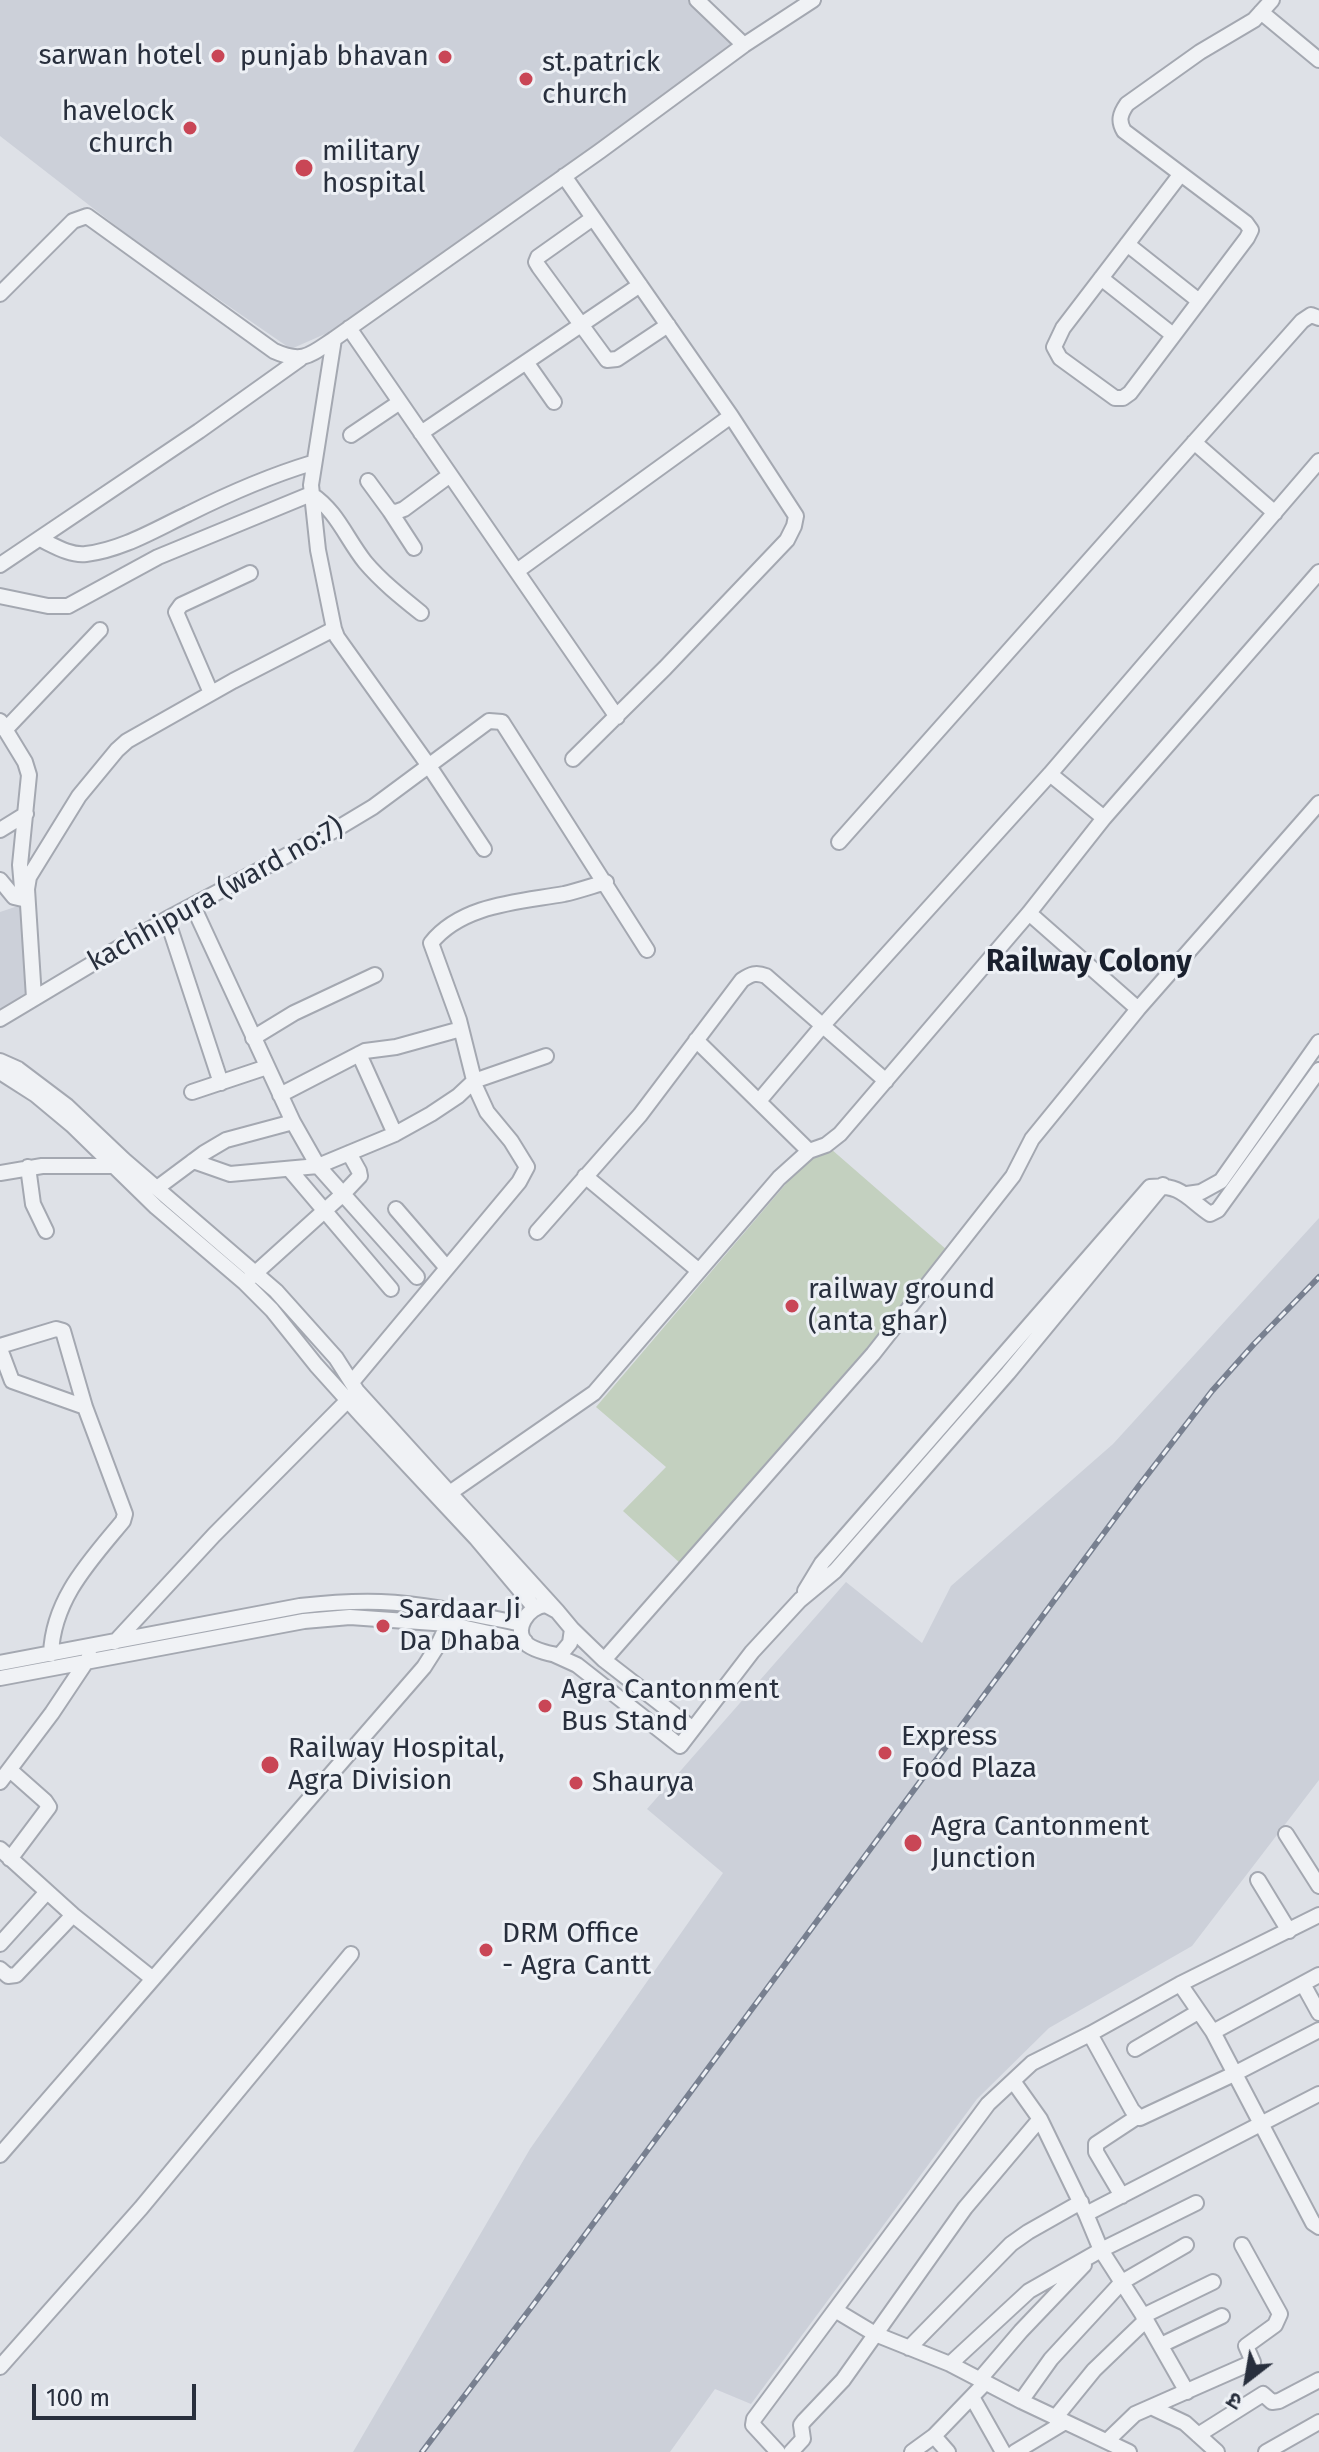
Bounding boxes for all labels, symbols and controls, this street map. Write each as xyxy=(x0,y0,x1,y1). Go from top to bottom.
place label: sarwan hotel xyxy=(38,39,202,73)
place label: punjab bhavan xyxy=(240,40,429,74)
place label: st.patrick church xyxy=(542,46,660,112)
marker: sarwan hotel xyxy=(209,47,227,65)
marker: punjab bhavan xyxy=(436,48,454,66)
marker: st.patrick church xyxy=(517,70,535,88)
place label: havelock church xyxy=(62,95,174,161)
marker: havelock church xyxy=(181,119,199,137)
place label: military hospital xyxy=(322,135,425,201)
marker: military hospital xyxy=(293,157,315,179)
street label: kachhipura (ward no:7) xyxy=(82,811,350,979)
district label: Railway Colony xyxy=(986,945,1192,981)
place label: railway ground (anta ghar) xyxy=(808,1273,995,1339)
marker: railway ground (anta ghar) xyxy=(783,1297,801,1315)
place label: Sardaar Ji Da Dhaba xyxy=(399,1593,521,1659)
marker: Sardaar Ji Da Dhaba xyxy=(374,1617,392,1635)
place label: Agra Cantonment Bus Stand xyxy=(561,1673,779,1739)
marker: Agra Cantonment Bus Stand xyxy=(536,1697,554,1715)
place label: Express Food Plaza xyxy=(901,1720,1037,1786)
place label: Railway Hospital, Agra Division xyxy=(288,1732,505,1798)
marker: Express Food Plaza xyxy=(876,1744,894,1762)
marker: Railway Hospital, Agra Division xyxy=(259,1754,281,1776)
place label: Shaurya xyxy=(592,1766,695,1800)
marker: Shaurya xyxy=(567,1774,585,1792)
place label: Agra Cantonment Junction xyxy=(931,1810,1149,1876)
marker: Agra Cantonment Junction xyxy=(902,1832,924,1854)
place label: DRM Office - Agra Cantt xyxy=(502,1917,651,1983)
marker: DRM Office - Agra Cantt xyxy=(477,1941,495,1959)
north arrow xyxy=(1207,2340,1287,2420)
scale bar xyxy=(36,2368,200,2418)
text: 100 m xyxy=(46,2384,110,2412)
text: उ xyxy=(1222,2386,1247,2416)

